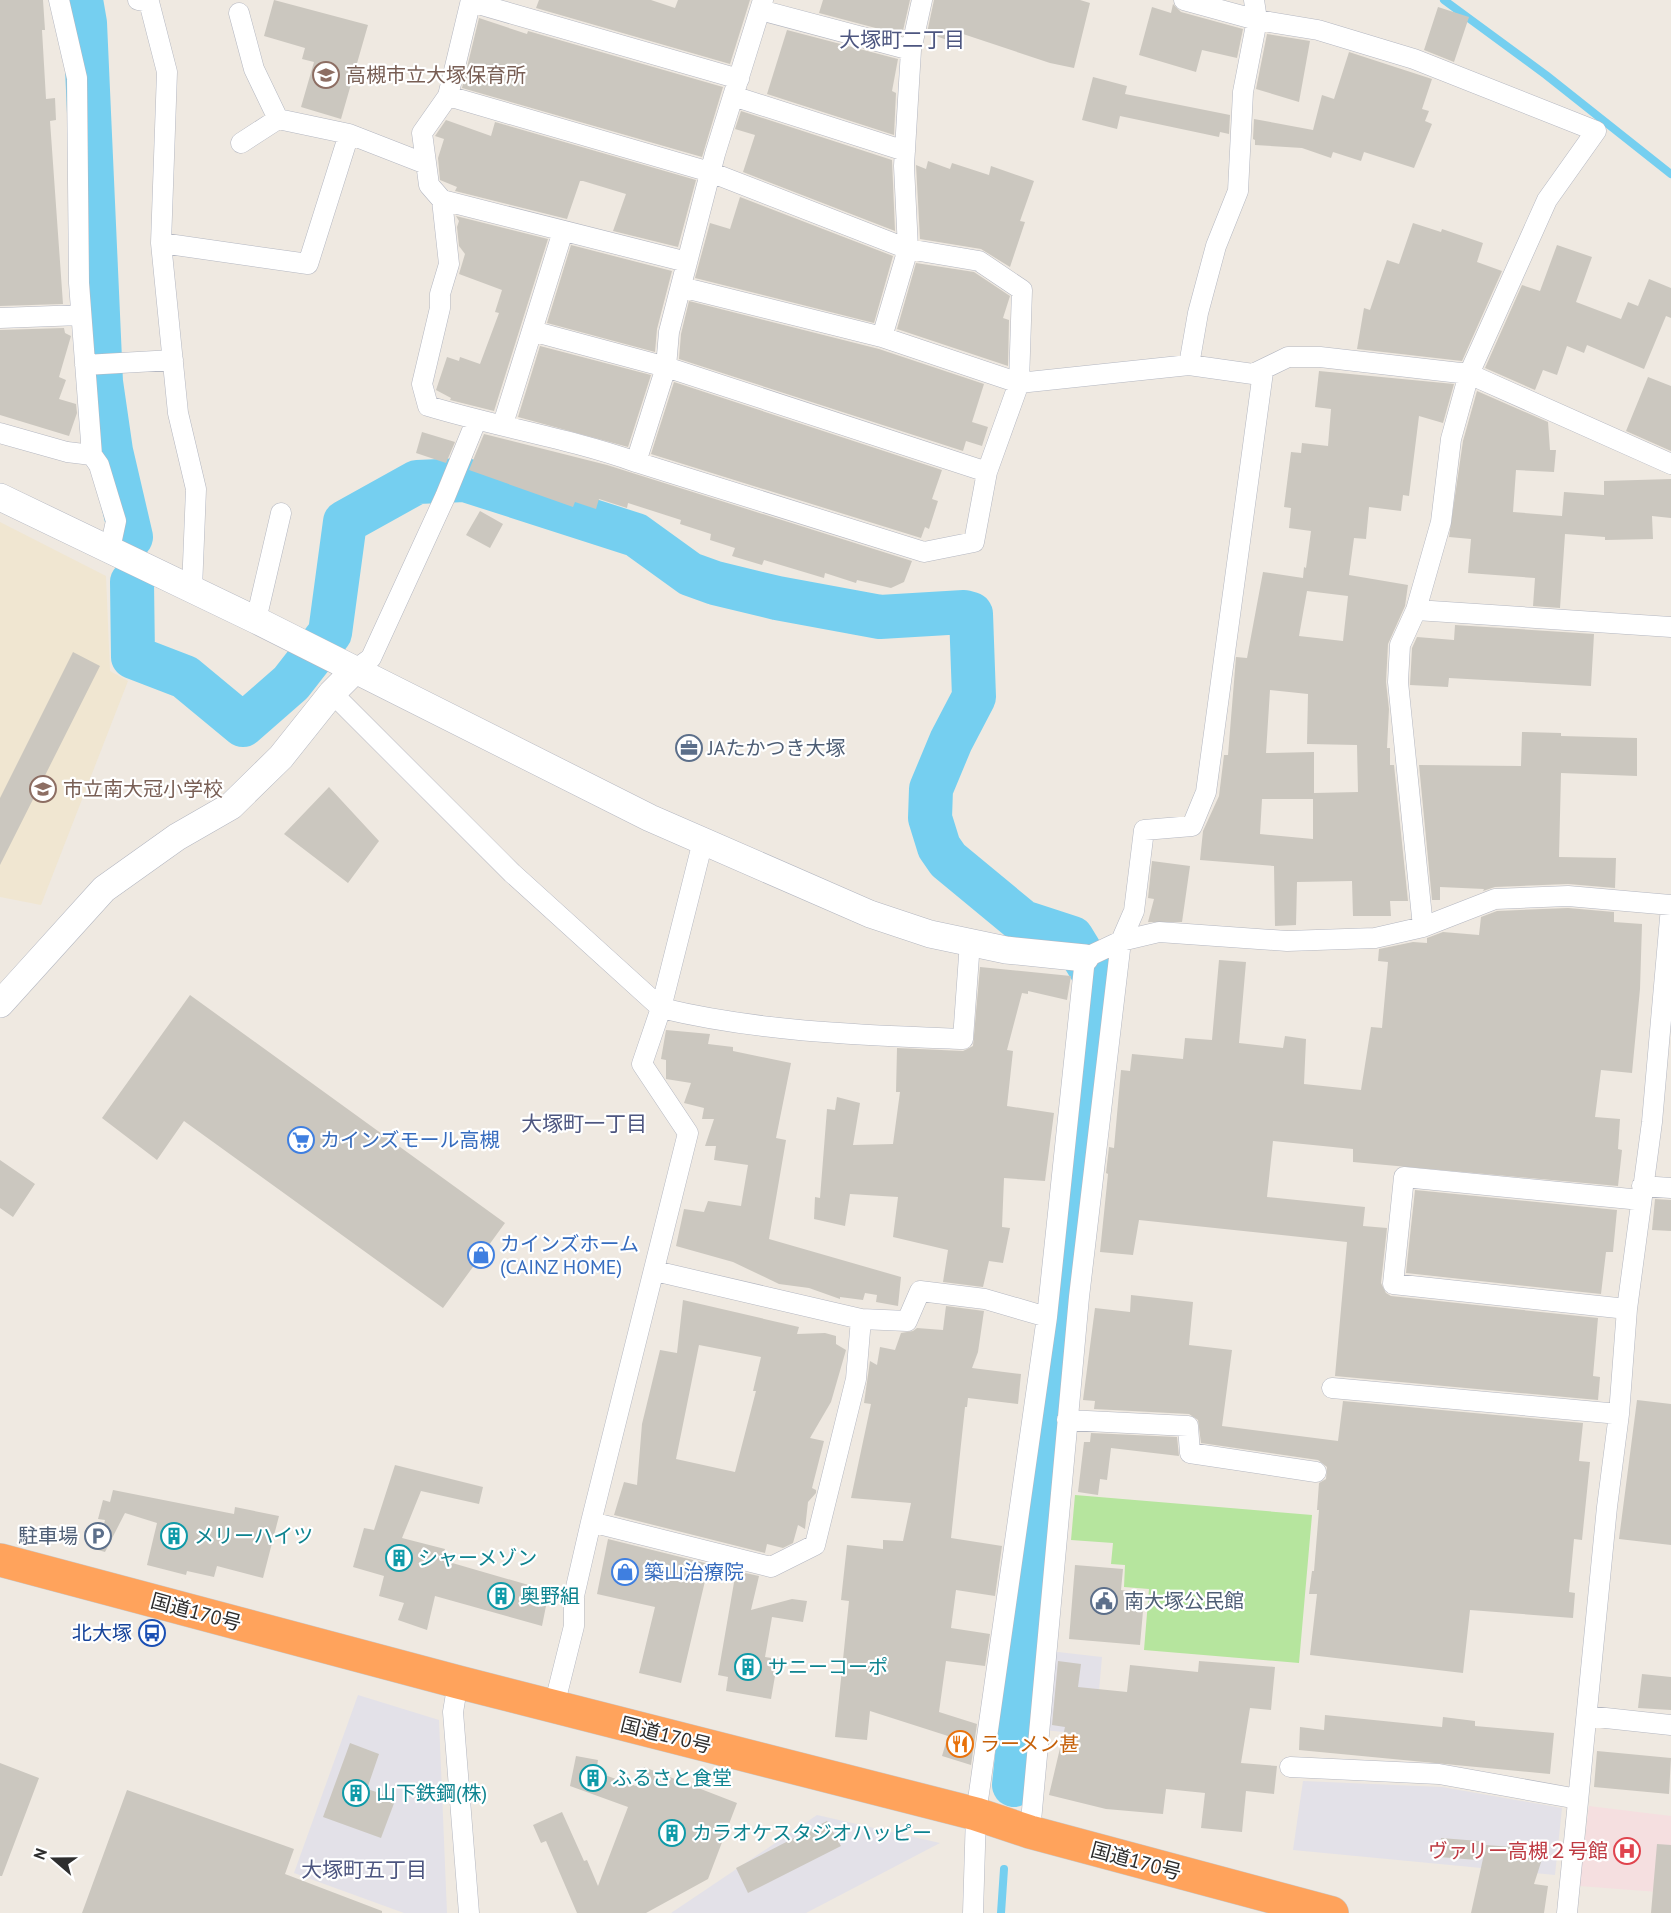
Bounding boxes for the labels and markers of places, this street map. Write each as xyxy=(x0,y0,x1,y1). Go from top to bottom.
school or university icon: 高槻市立大塚保育所 xyxy=(311,60,341,90)
place label: 高槻市立大塚保育所 xyxy=(346,62,526,88)
office icon: JAたかつき大塚 xyxy=(674,733,704,763)
place label: JAたかつき大塚 xyxy=(707,735,846,761)
school or university icon: 市立南大冠小学校 xyxy=(28,774,58,804)
place label: 市立南大冠小学校 xyxy=(63,776,223,802)
supermarket icon: カインズモール高槻 xyxy=(286,1125,316,1155)
place label: カインズモール高槻 xyxy=(320,1127,500,1153)
place label: カインズホーム (CAINZ HOME) xyxy=(500,1231,639,1280)
shop icon: カインズホーム (CAINZ HOME) xyxy=(466,1240,496,1270)
parking icon: 駐車場 xyxy=(83,1521,113,1551)
building icon: メリーハイツ xyxy=(159,1521,189,1551)
place label: 駐車場 xyxy=(18,1523,78,1549)
place label: メリーハイツ xyxy=(194,1523,313,1549)
building icon: シャーメゾン xyxy=(384,1543,414,1573)
place label: シャーメゾン xyxy=(418,1545,537,1571)
shop icon: 築山治療院 xyxy=(610,1557,640,1587)
place label: 築山治療院 xyxy=(644,1559,744,1585)
building icon: 奥野組 xyxy=(486,1581,516,1611)
place label: 奥野組 xyxy=(520,1583,580,1609)
public building icon: 南大塚公民館 xyxy=(1089,1586,1119,1616)
place label: 南大塚公民館 xyxy=(1124,1588,1244,1614)
bus stop icon: 北大塚 xyxy=(137,1618,167,1648)
place label: 北大塚 xyxy=(72,1620,132,1646)
building icon: サニーコーポ xyxy=(733,1652,763,1682)
place label: サニーコーポ xyxy=(768,1654,888,1680)
restaurant icon: ラーメン甚 xyxy=(945,1729,975,1759)
place label: ラーメン甚 xyxy=(980,1731,1079,1757)
building icon: ふるさと食堂 xyxy=(578,1763,608,1793)
place label: ふるさと食堂 xyxy=(612,1765,732,1791)
building icon: 山下鉄鋼(株) xyxy=(341,1778,371,1808)
place label: 山下鉄鋼(株) xyxy=(376,1780,487,1806)
building icon: カラオケスタジオハッピー xyxy=(657,1818,687,1848)
place label: カラオケスタジオハッピー xyxy=(692,1820,932,1846)
hospital icon: ヴァリー高槻２号館 xyxy=(1612,1836,1642,1866)
place label: ヴァリー高槻２号館 xyxy=(1428,1838,1608,1864)

